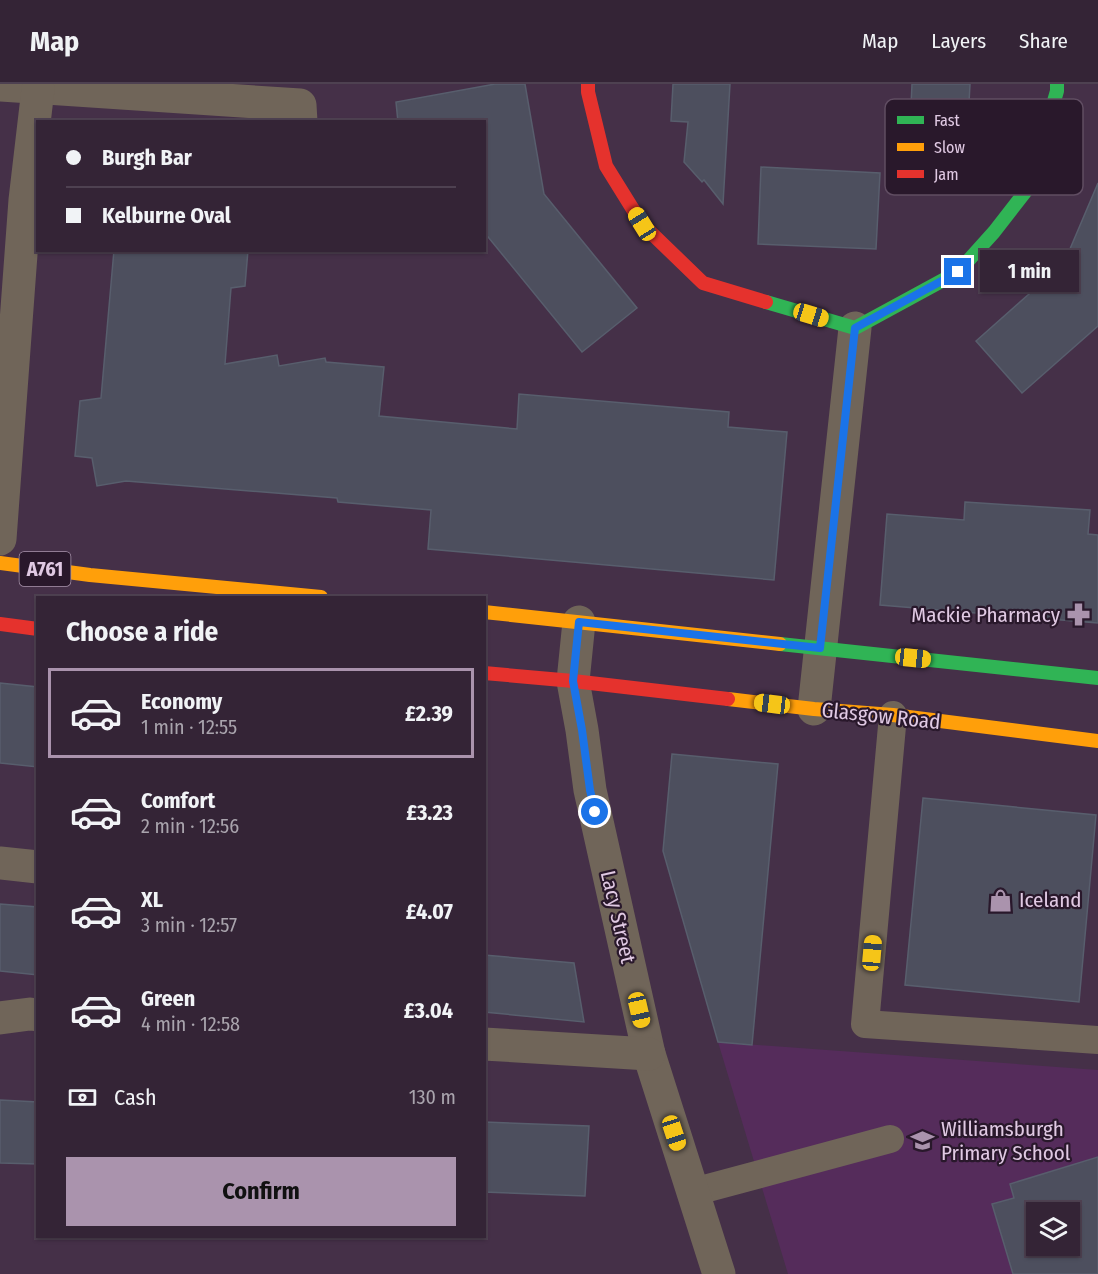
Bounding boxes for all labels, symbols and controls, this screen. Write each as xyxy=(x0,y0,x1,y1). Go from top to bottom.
text: Map xyxy=(30,25,79,58)
text: Map xyxy=(862,28,898,54)
text: Layers xyxy=(931,28,986,54)
text: Share xyxy=(1019,28,1068,54)
legend xyxy=(885,99,1083,195)
text: Fast xyxy=(934,111,961,130)
text: Slow xyxy=(934,138,965,157)
text: Burgh Bar xyxy=(102,144,192,171)
text: Jam xyxy=(934,165,959,184)
text: Kelburne Oval xyxy=(102,202,231,229)
car xyxy=(625,204,659,244)
callout: 1 min xyxy=(979,251,1078,293)
route end xyxy=(944,258,971,285)
text: 1 min xyxy=(1008,259,1051,283)
car xyxy=(791,301,831,329)
road number: A761 xyxy=(20,552,70,586)
place label: Mackie Pharmacy xyxy=(911,602,1061,628)
pharmacy icon: Mackie Pharmacy xyxy=(1065,602,1091,628)
text: Choose a ride xyxy=(66,616,218,648)
car xyxy=(894,647,932,669)
icon: car xyxy=(69,686,123,740)
text: Economy xyxy=(141,688,222,715)
car xyxy=(753,693,791,715)
street label: Glasgow Road xyxy=(820,697,942,735)
text: £2.39 xyxy=(405,700,453,727)
text: 1 min · 12:55 xyxy=(141,715,237,739)
icon: car xyxy=(69,785,123,839)
text: Comfort xyxy=(141,787,215,814)
route start xyxy=(581,798,608,825)
text: £3.23 xyxy=(406,799,453,826)
text: 2 min · 12:56 xyxy=(141,814,239,838)
street label: Lacy Street xyxy=(595,868,641,966)
icon: car xyxy=(69,884,123,938)
text: XL xyxy=(141,886,163,913)
shop icon: Iceland xyxy=(988,887,1014,913)
place label: Iceland xyxy=(1019,887,1082,913)
text: £4.07 xyxy=(406,898,453,925)
text: 3 min · 12:57 xyxy=(141,913,237,937)
car xyxy=(861,934,883,972)
icon: car xyxy=(69,983,123,1037)
text: Green xyxy=(141,985,195,1012)
car xyxy=(626,990,652,1030)
text: £3.04 xyxy=(404,997,453,1024)
text: 4 min · 12:58 xyxy=(141,1012,240,1036)
icon: cash xyxy=(66,1081,99,1114)
text: Cash xyxy=(114,1084,157,1111)
text: 130 m xyxy=(409,1085,456,1109)
car xyxy=(660,1113,688,1153)
place label: Williamsburgh Primary School xyxy=(941,1116,1071,1166)
school or university icon: Williamsburgh Primary School xyxy=(910,1128,936,1154)
button: Confirm xyxy=(66,1157,456,1226)
map controls xyxy=(1026,1202,1080,1256)
button: layers xyxy=(1026,1202,1080,1256)

